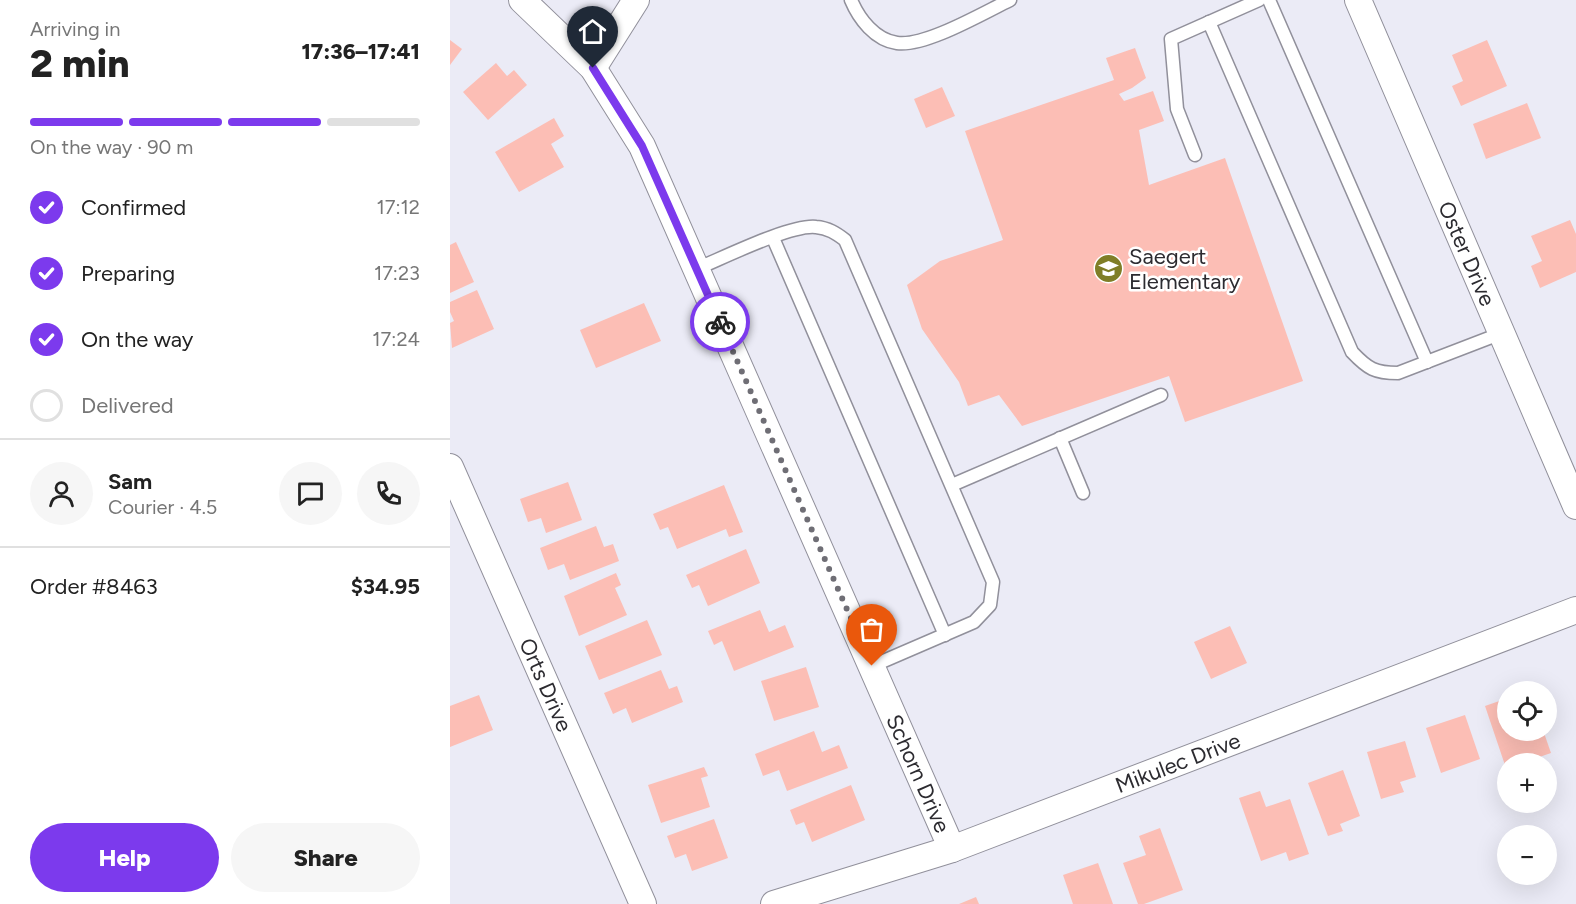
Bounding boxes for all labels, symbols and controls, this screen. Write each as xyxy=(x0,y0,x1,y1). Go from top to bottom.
pin xyxy=(567,6,618,68)
icon: home xyxy=(576,15,609,48)
text: Arriving in xyxy=(30,17,120,41)
text: 17:36–17:41 xyxy=(301,38,420,65)
text: 2 min xyxy=(30,40,130,87)
text: On the way · 90 m xyxy=(30,135,193,159)
icon: check xyxy=(30,191,63,224)
text: Confirmed xyxy=(81,194,186,221)
text: 17:12 xyxy=(377,195,420,219)
street label: Oster Drive xyxy=(1433,197,1502,310)
place label: Saegert Elementary xyxy=(1129,243,1241,295)
school or university icon: Saegert Elementary xyxy=(1092,253,1124,285)
icon: check xyxy=(30,257,63,290)
text: Preparing xyxy=(81,260,175,287)
text: 17:23 xyxy=(374,261,420,285)
courier xyxy=(690,292,750,352)
icon: bike xyxy=(704,306,737,339)
icon: check xyxy=(30,323,63,356)
text: On the way xyxy=(81,326,193,353)
text: 17:24 xyxy=(372,327,420,351)
text: Delivered xyxy=(81,392,174,419)
button: person xyxy=(30,462,93,525)
button: chat xyxy=(279,462,342,525)
button: phone xyxy=(357,462,420,525)
text: Sam xyxy=(108,468,152,495)
text: Courier · 4.5 xyxy=(108,495,217,519)
text: Order #8463 xyxy=(30,573,158,600)
text: $34.95 xyxy=(351,573,420,600)
pin xyxy=(846,604,897,666)
icon: bag xyxy=(855,613,888,646)
street label: Orts Drive xyxy=(514,634,579,736)
map controls xyxy=(1497,681,1557,885)
button: locate xyxy=(1497,681,1557,741)
street label: Schorn Drive xyxy=(881,710,956,837)
street label: Mikulec Drive xyxy=(1111,726,1244,799)
button: + xyxy=(1497,753,1557,813)
button: Help xyxy=(30,823,219,892)
button: Share xyxy=(231,823,420,892)
button: − xyxy=(1497,825,1557,885)

